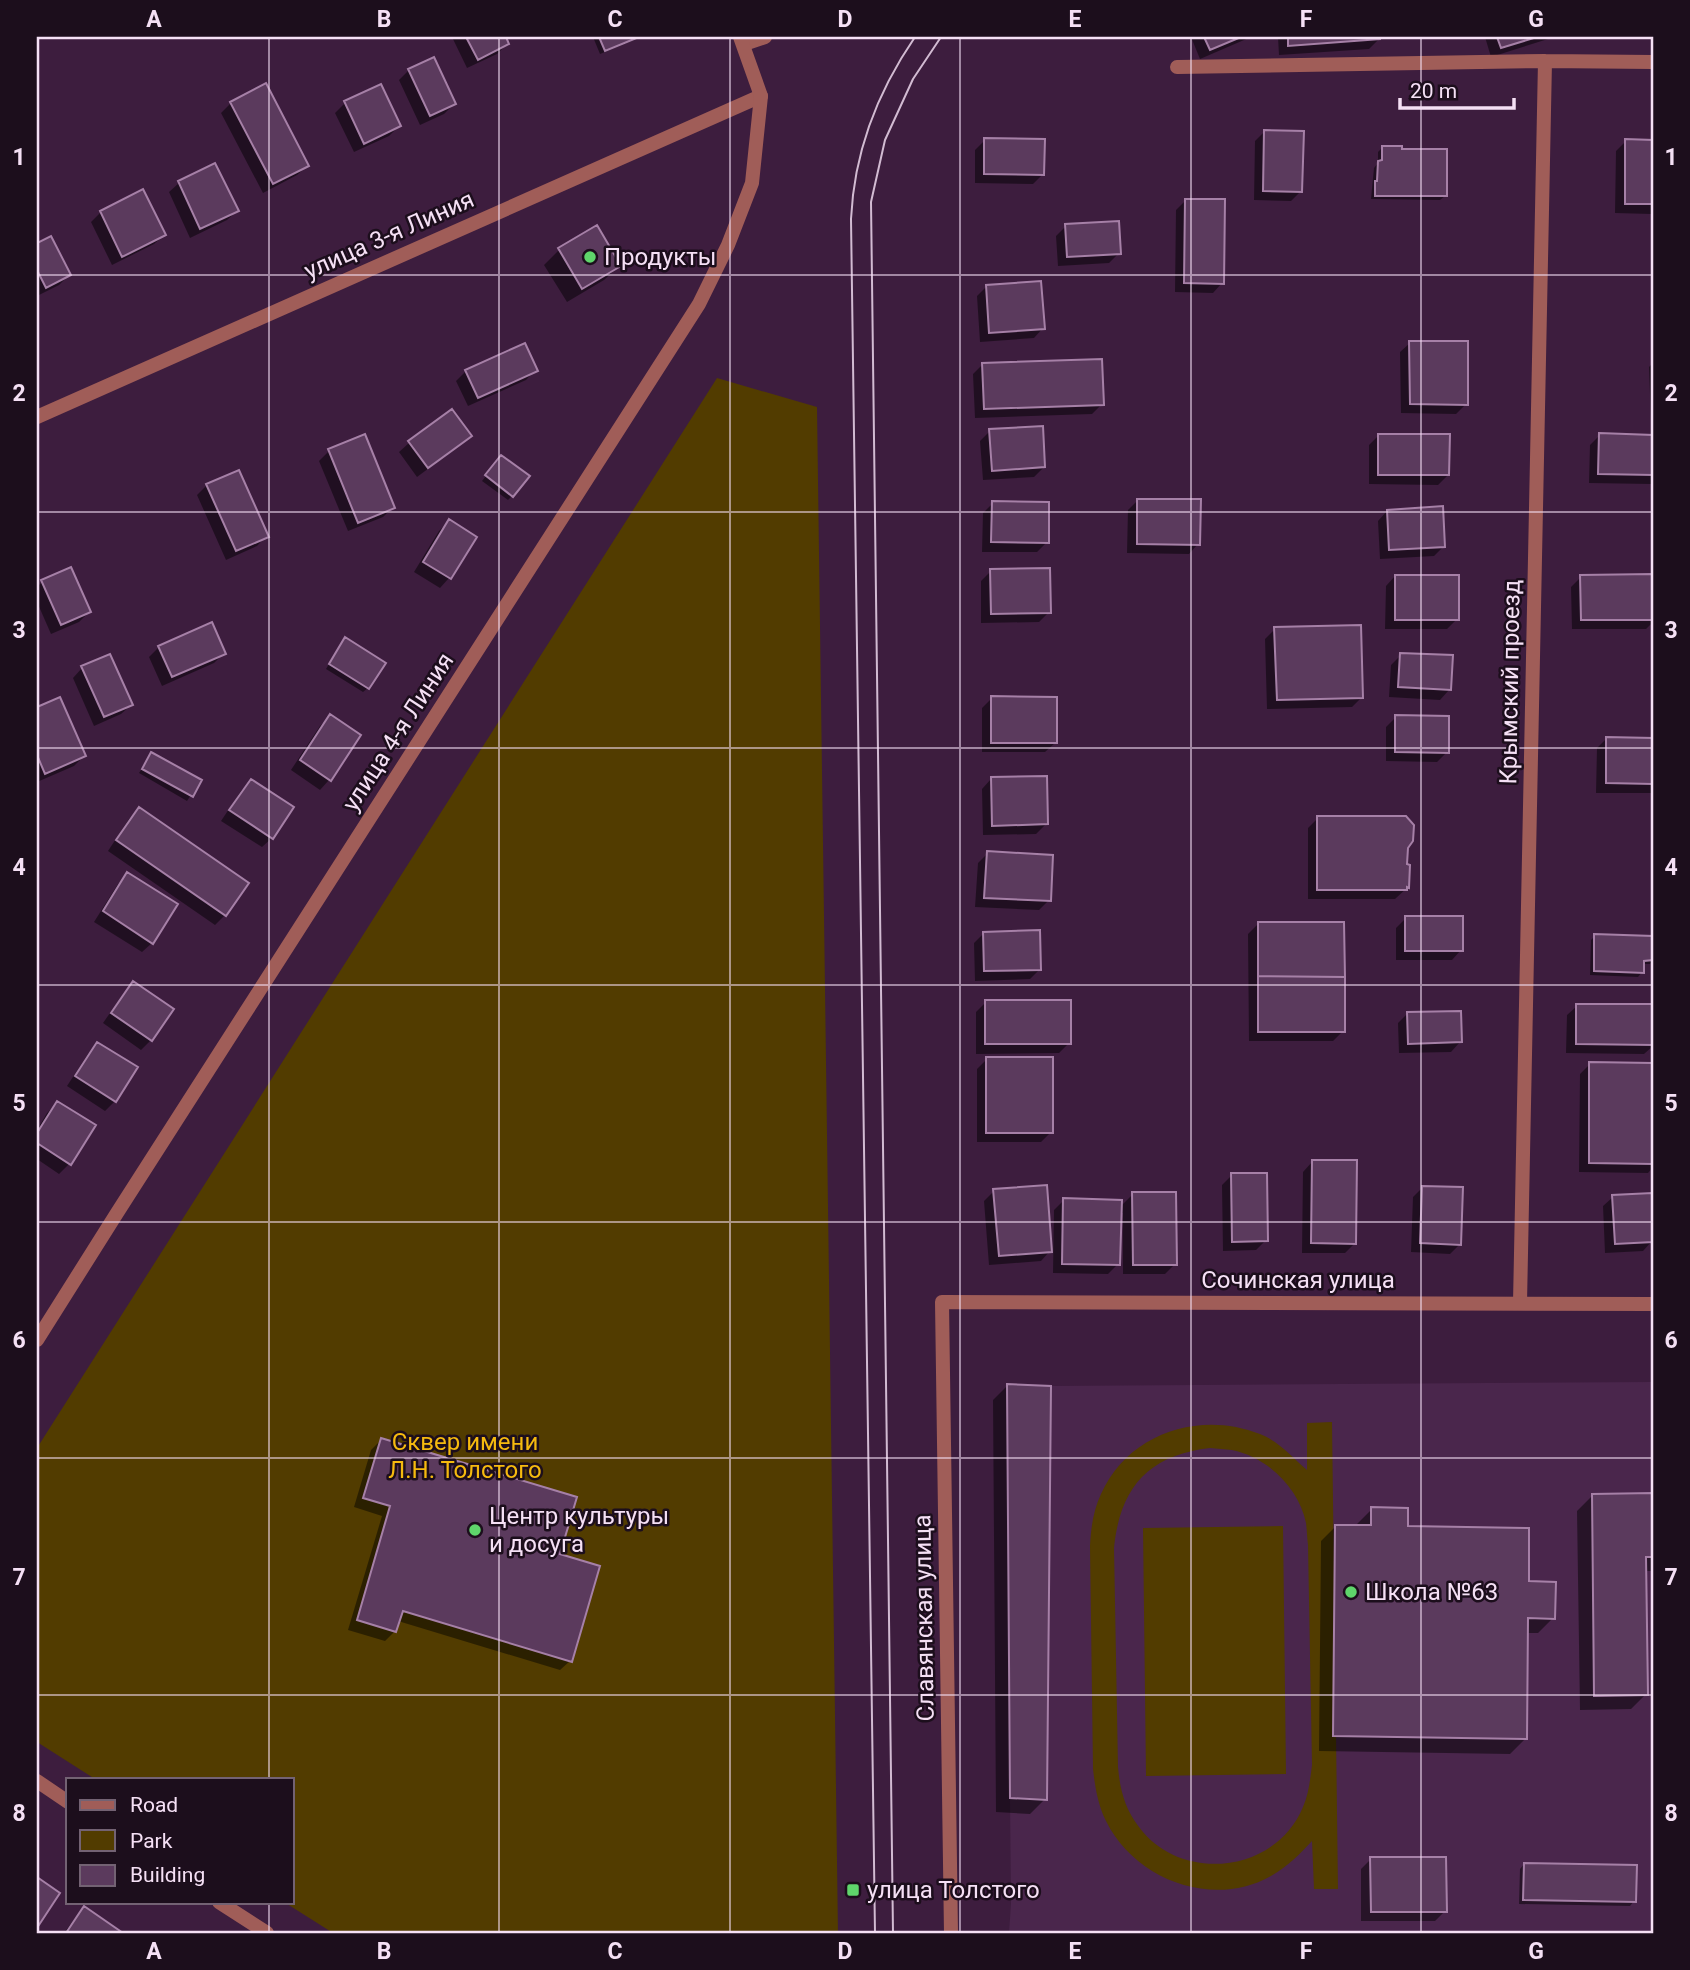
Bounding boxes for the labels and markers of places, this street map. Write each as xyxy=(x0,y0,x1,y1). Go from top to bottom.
place label: Продукты xyxy=(604,243,716,271)
marker: Продукты xyxy=(582,249,598,265)
place label: Центр культуры и досуга xyxy=(489,1502,669,1558)
marker: Центр культуры и досуга xyxy=(467,1522,483,1538)
place label: Школа №63 xyxy=(1365,1578,1498,1606)
marker: Школа №63 xyxy=(1343,1584,1359,1600)
place label: улица Толстого xyxy=(867,1876,1040,1904)
marker: улица Толстого xyxy=(845,1882,861,1898)

